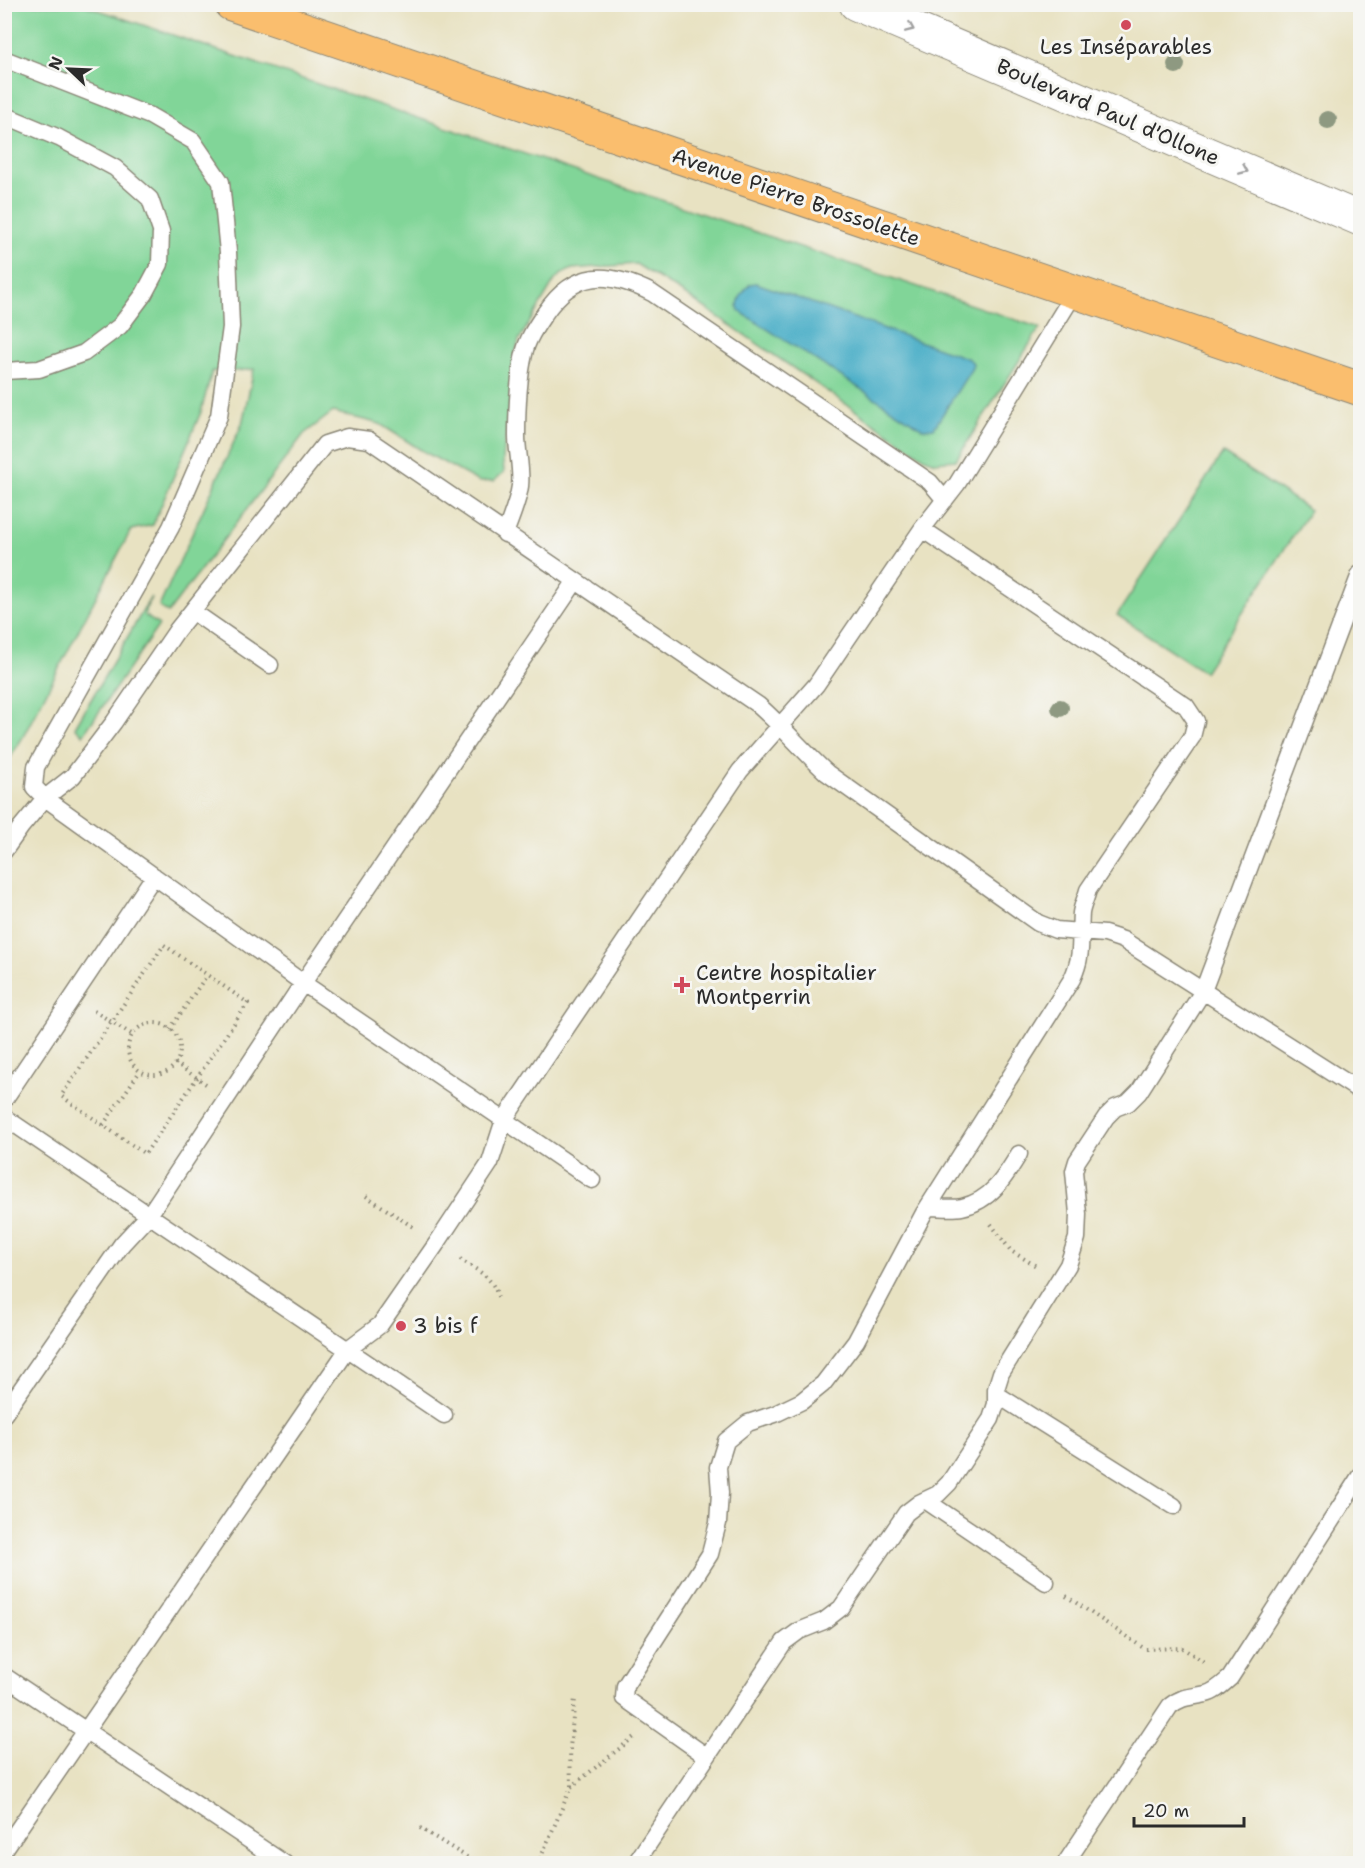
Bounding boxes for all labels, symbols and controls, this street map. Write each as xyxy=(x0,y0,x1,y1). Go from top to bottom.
marker: Les Inséparables xyxy=(1119,18,1133,32)
one-way arrow xyxy=(904,21,915,33)
place label: Les Inséparables xyxy=(1040,33,1212,61)
north arrow xyxy=(39,39,99,99)
street label: Boulevard Paul d'Ollone xyxy=(992,52,1224,172)
text: N xyxy=(44,53,68,73)
street label: Avenue Pierre Brossolette xyxy=(668,141,924,253)
one-way arrow xyxy=(1238,162,1249,174)
place label: Centre hospitalier Montperrin xyxy=(696,959,877,1011)
marker: Centre hospitalier Montperrin xyxy=(673,976,691,994)
place label: 3 bis f xyxy=(413,1312,478,1340)
marker: 3 bis f xyxy=(394,1319,408,1333)
scale bar xyxy=(1134,1790,1244,1828)
text: 20 m xyxy=(1143,1799,1189,1823)

